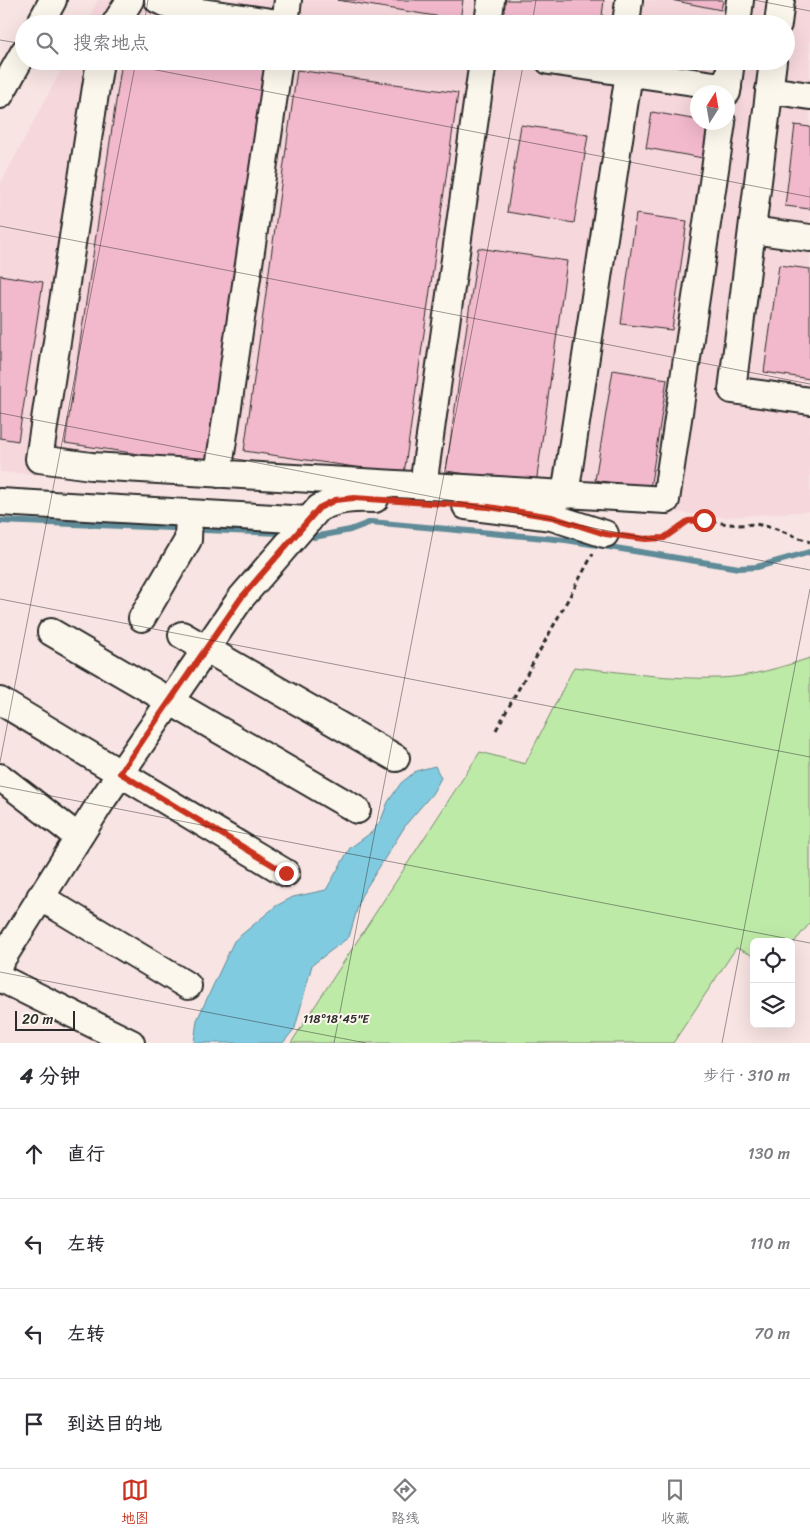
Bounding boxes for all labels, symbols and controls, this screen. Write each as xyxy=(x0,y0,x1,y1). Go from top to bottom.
search box xyxy=(15,15,795,70)
text: 搜索地点 xyxy=(73,26,149,59)
icon: search xyxy=(33,29,61,57)
north arrow xyxy=(690,85,735,130)
route start xyxy=(693,509,716,532)
route end xyxy=(275,862,298,885)
map controls xyxy=(750,938,795,1028)
button: locate xyxy=(750,938,795,983)
button: layers xyxy=(750,983,795,1028)
text: 20 m xyxy=(22,1007,53,1032)
scale bar xyxy=(15,1008,75,1031)
text: 118°18'45"E xyxy=(303,1008,370,1030)
text: 4 分钟 xyxy=(20,1057,81,1095)
text: 步行 · 310 m xyxy=(703,1061,790,1090)
text: 直行 xyxy=(67,1137,105,1170)
text: 130 m xyxy=(748,1139,790,1168)
icon: ahead xyxy=(20,1140,48,1168)
text: 左转 xyxy=(67,1227,105,1260)
text: 110 m xyxy=(750,1229,790,1258)
icon: left xyxy=(20,1230,48,1258)
text: 左转 xyxy=(67,1317,105,1350)
text: 70 m xyxy=(754,1319,790,1348)
icon: left xyxy=(20,1320,48,1348)
text: 到达目的地 xyxy=(67,1407,162,1440)
icon: arrive xyxy=(20,1410,48,1438)
tab: 地图 xyxy=(121,1476,149,1531)
tab: 路线 xyxy=(391,1476,419,1531)
tab: 收藏 xyxy=(661,1476,689,1531)

